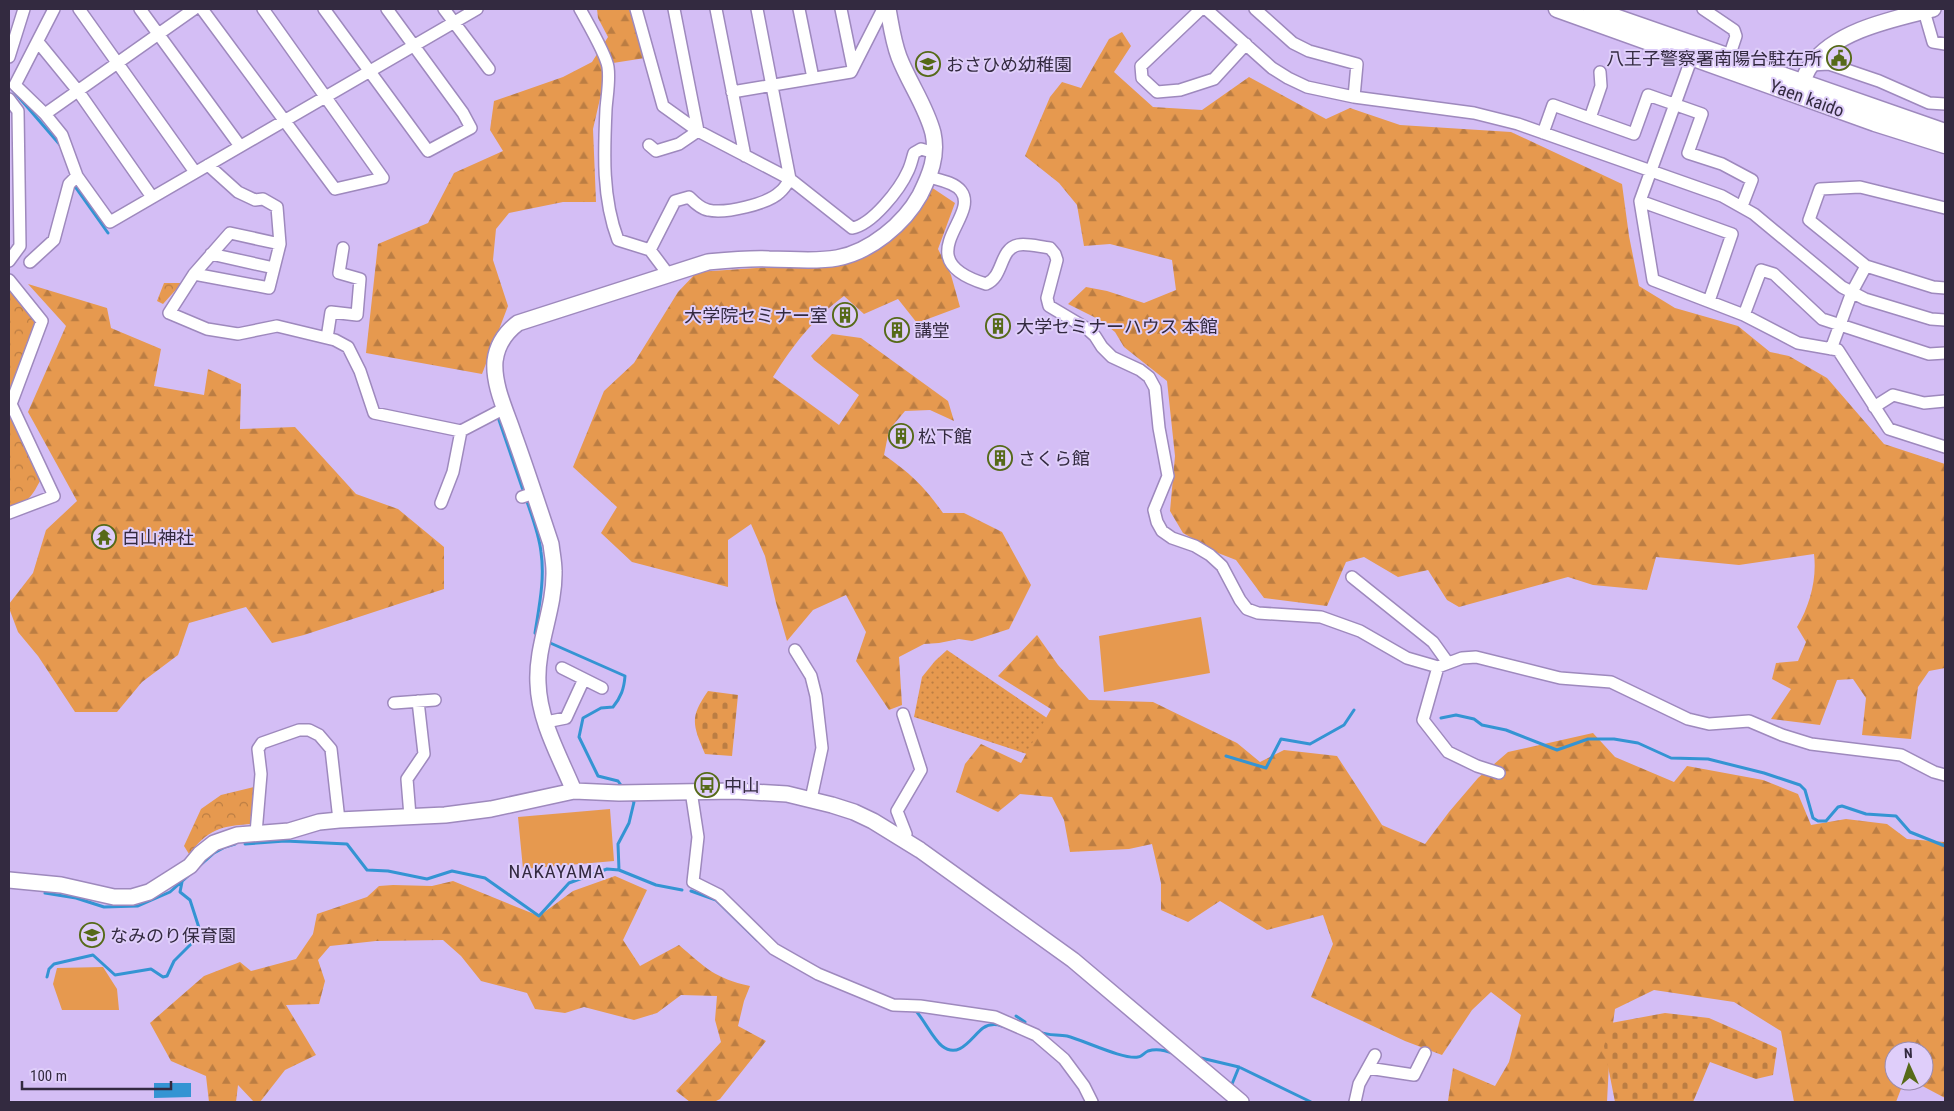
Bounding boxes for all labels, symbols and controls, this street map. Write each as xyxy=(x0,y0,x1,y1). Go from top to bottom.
public building icon: 八王子警察署南陽台駐在所 xyxy=(1826,45,1852,71)
place label: 八王子警察署南陽台駐在所 xyxy=(1606,48,1822,69)
school or university icon: おさひめ幼稚園 xyxy=(915,51,941,77)
place label: おさひめ幼稚園 xyxy=(946,54,1072,75)
street label: Yaen kaido xyxy=(1767,75,1847,121)
building icon: 大学院セミナー室 xyxy=(832,302,858,328)
place label: 大学院セミナー室 xyxy=(684,305,828,326)
building icon: 大学セミナーハウス 本館 xyxy=(985,313,1011,339)
place label: 大学セミナーハウス 本館 xyxy=(1016,316,1218,337)
building icon: 講堂 xyxy=(884,317,910,343)
place label: 講堂 xyxy=(914,320,950,341)
building icon: 松下館 xyxy=(888,423,914,449)
place label: 松下館 xyxy=(918,426,972,447)
building icon: さくら館 xyxy=(987,445,1013,471)
place label: さくら館 xyxy=(1018,448,1090,469)
temple icon: 白山神社 xyxy=(91,524,117,550)
place label: 白山神社 xyxy=(122,527,194,548)
bus stop icon: 中山 xyxy=(694,772,720,798)
place label: 中山 xyxy=(724,775,760,796)
district label: NAKAYAMA xyxy=(509,860,605,883)
school or university icon: なみのり保育園 xyxy=(79,922,105,948)
place label: なみのり保育園 xyxy=(110,925,236,946)
north arrow xyxy=(1884,1041,1934,1091)
text: N xyxy=(1904,1045,1913,1061)
scale bar xyxy=(22,1058,171,1090)
text: 100 m xyxy=(30,1067,67,1085)

